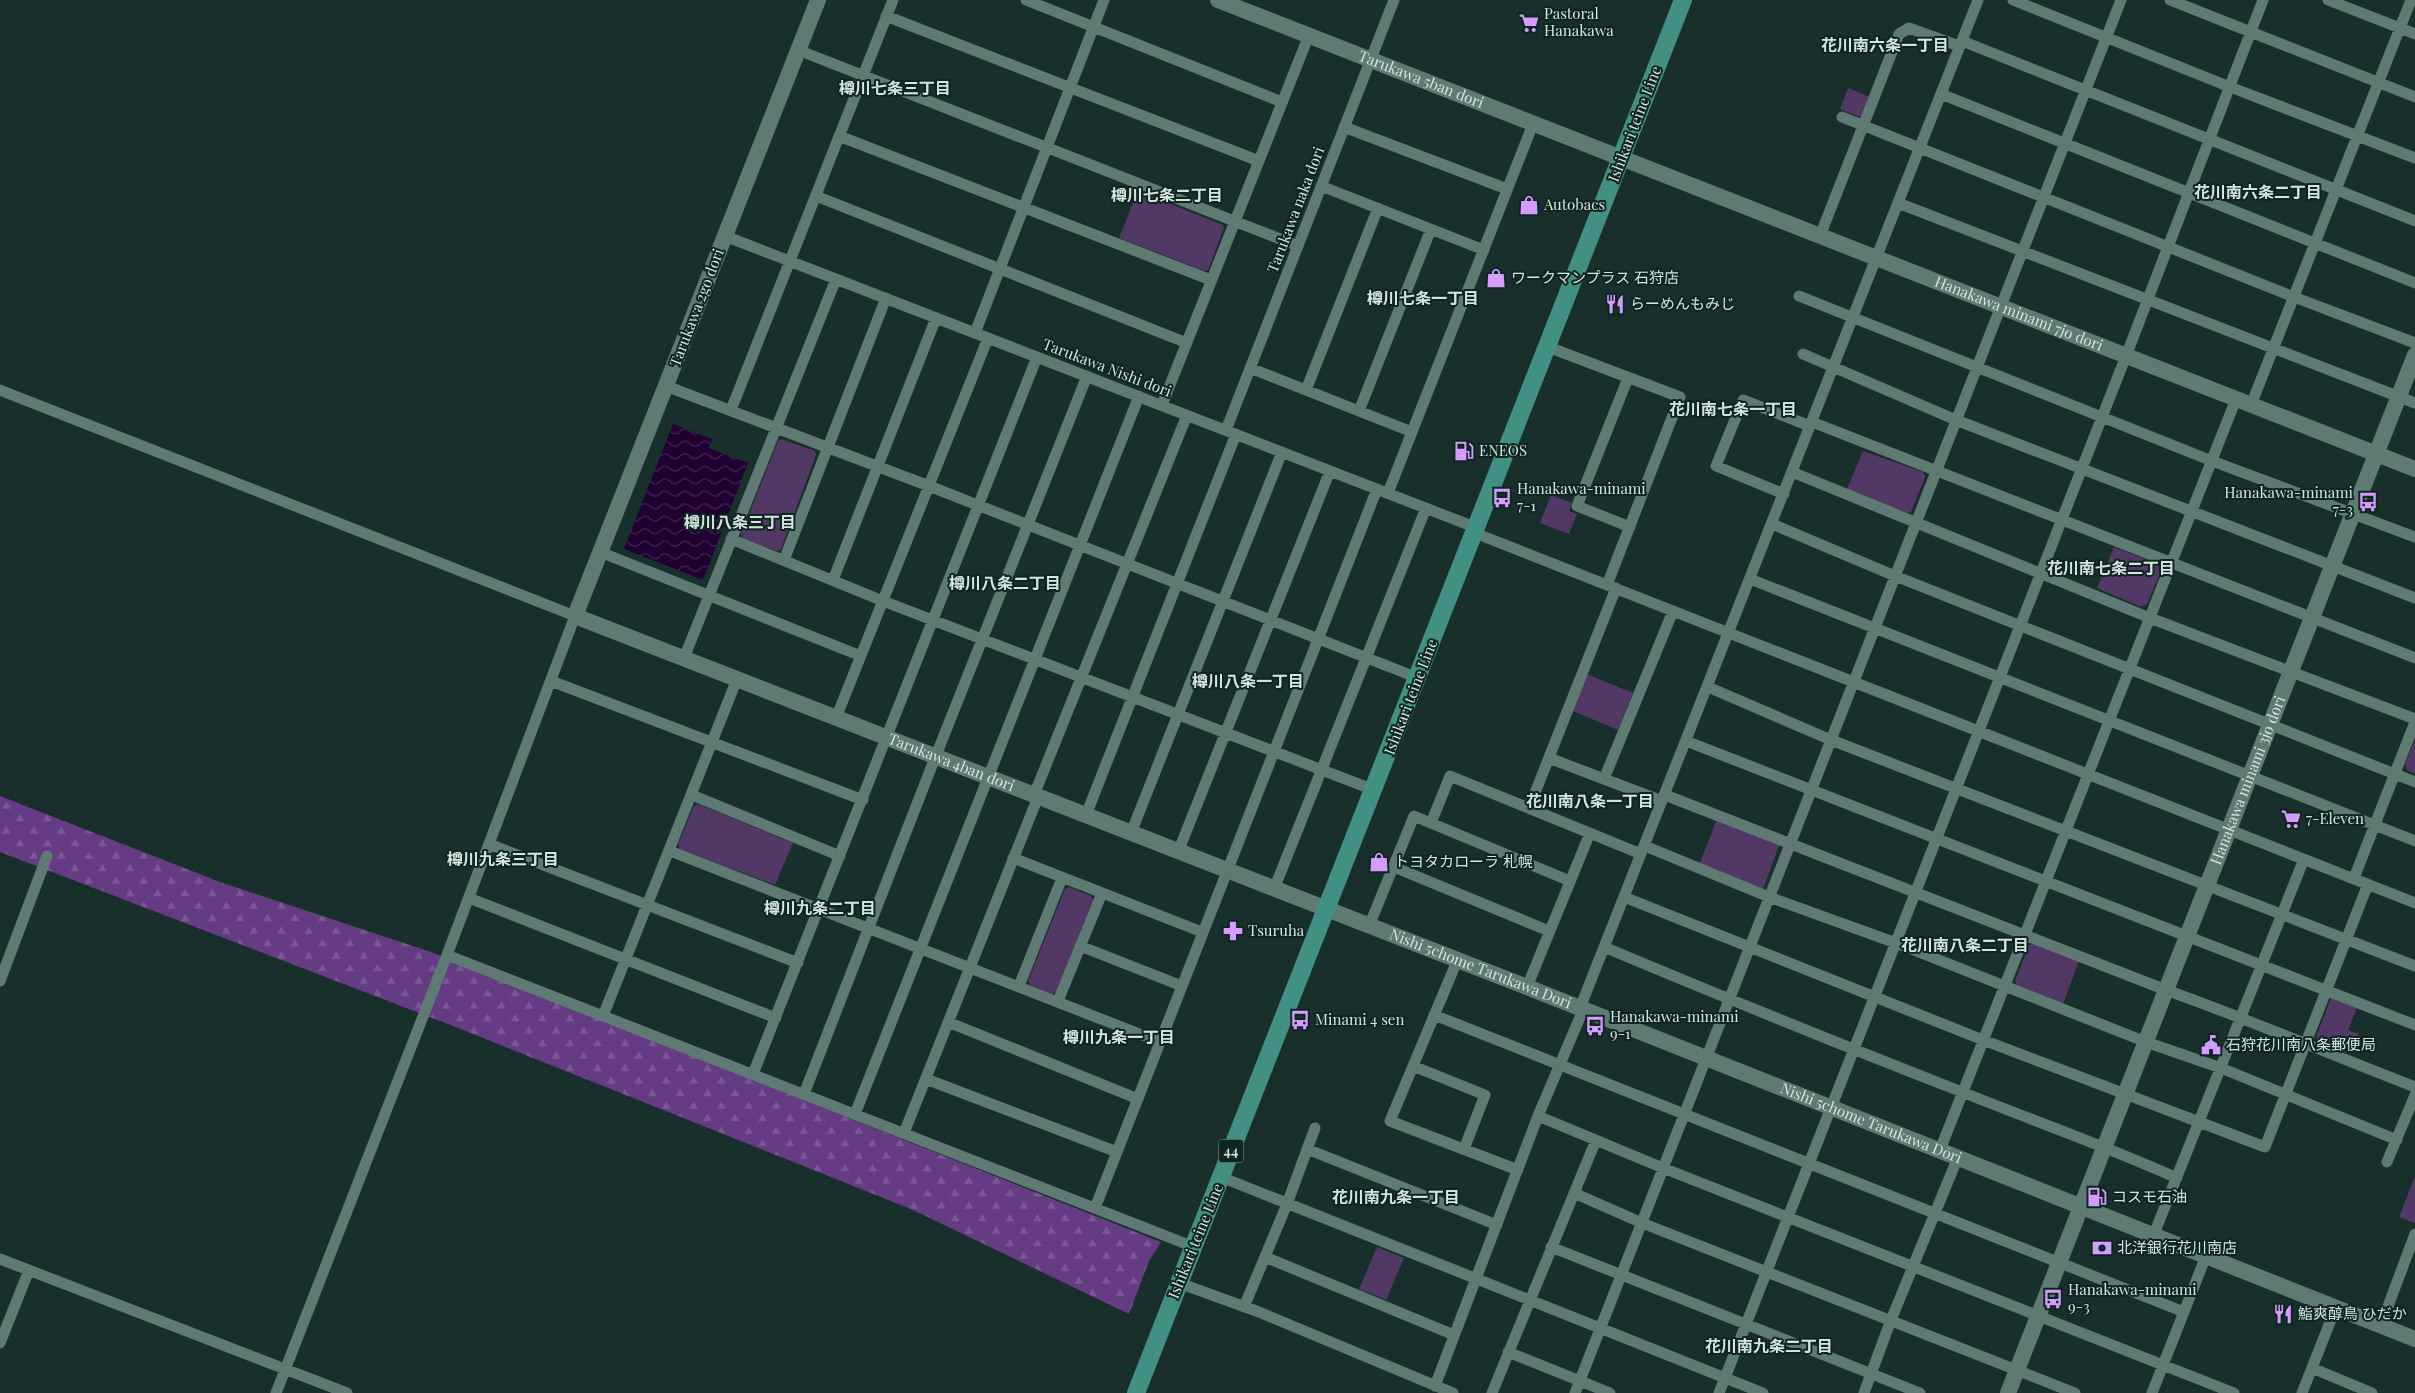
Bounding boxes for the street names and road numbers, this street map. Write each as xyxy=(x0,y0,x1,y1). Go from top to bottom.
street label: Tarukawa 5ban dori xyxy=(1356,45,1487,112)
street label: Ishikari teine Line xyxy=(1603,63,1665,184)
street label: Tarukawa naka dori xyxy=(1262,143,1329,276)
street label: Tarukawa 2go dori xyxy=(664,245,728,370)
street label: Hanakawa minami 7jo dori xyxy=(1932,271,2107,355)
street label: Tarukawa Nishi dori xyxy=(1040,333,1175,401)
street label: Ishikari teine Line xyxy=(1379,636,1441,757)
street label: Hanakawa minami 3jo dori xyxy=(2205,692,2290,867)
street label: Tarukawa 4ban dori xyxy=(886,728,1018,796)
street label: Nishi 5chome Tarukawa Dōri xyxy=(1387,923,1575,1013)
street label: Nishi 5chome Tarukawa Dōri xyxy=(1778,1077,1966,1168)
road number: 44 xyxy=(1218,1140,1244,1162)
street label: Ishikari teine Line xyxy=(1163,1180,1227,1301)

